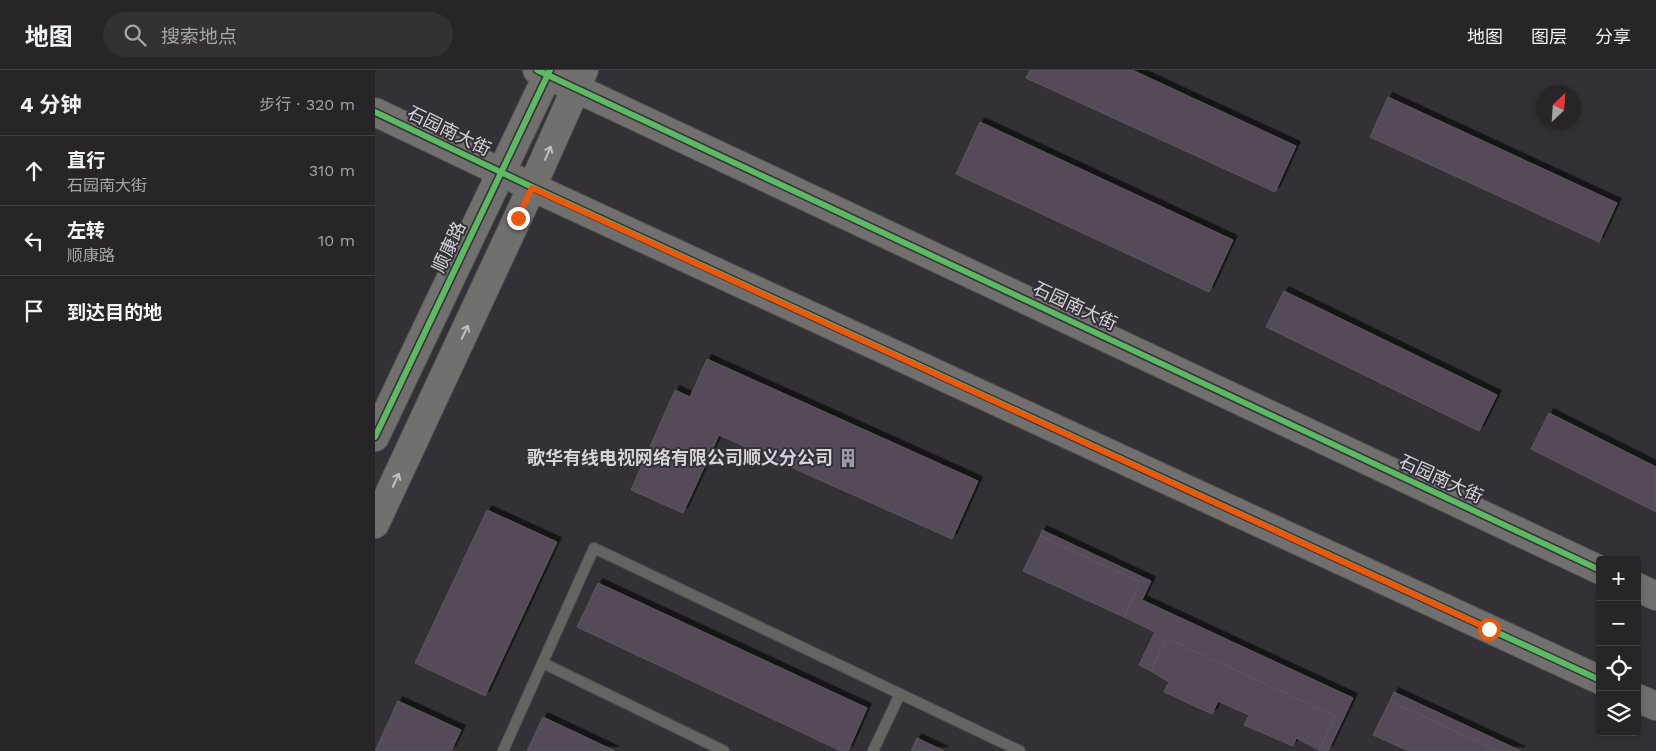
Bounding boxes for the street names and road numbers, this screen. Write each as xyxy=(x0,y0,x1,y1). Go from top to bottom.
street label: 石园南大街 xyxy=(404,101,494,160)
street label: 顺康路 xyxy=(428,218,469,276)
street label: 石园南大街 xyxy=(1030,277,1120,334)
street label: 石园南大街 xyxy=(1396,450,1486,507)

